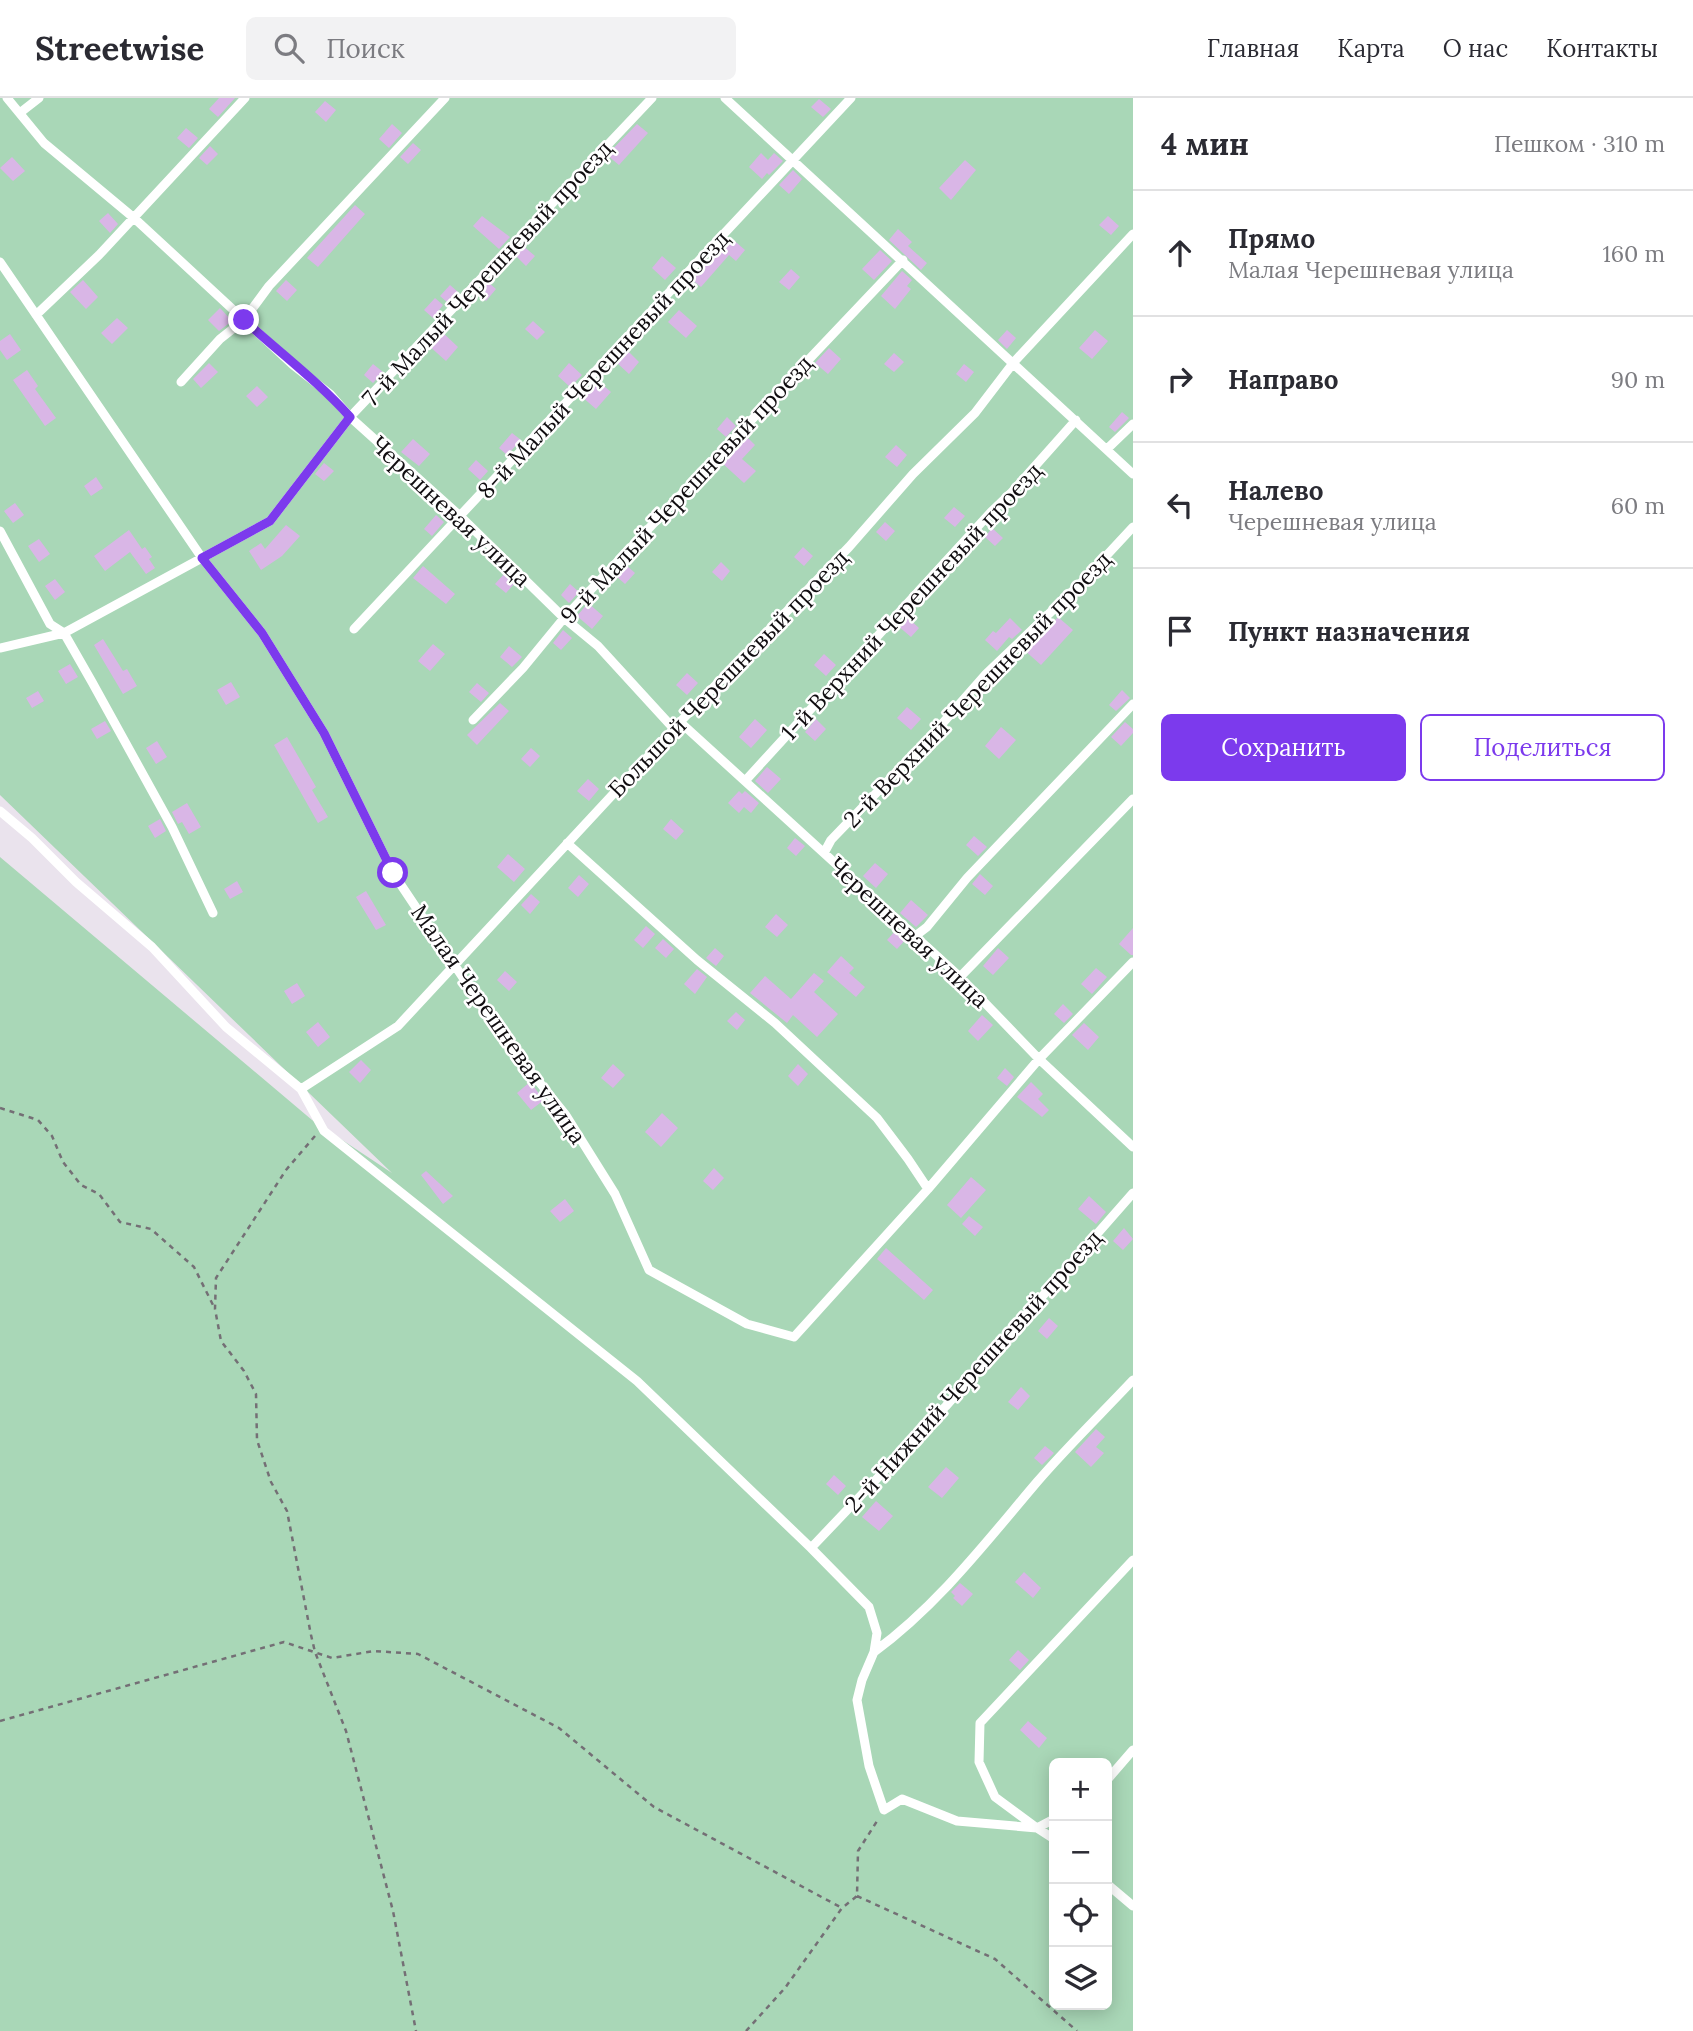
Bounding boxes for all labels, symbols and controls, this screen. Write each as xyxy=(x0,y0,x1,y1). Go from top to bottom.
search box xyxy=(246,17,736,80)
text: Streetwise xyxy=(35,27,204,69)
icon: search xyxy=(270,29,308,67)
text: Поиск xyxy=(326,32,405,65)
text: Главная xyxy=(1207,33,1299,64)
text: Карта xyxy=(1337,33,1405,64)
text: О нас xyxy=(1443,33,1508,64)
text: Контакты xyxy=(1546,33,1658,64)
text: 4 мин xyxy=(1161,125,1249,163)
text: Пешком · 310 m xyxy=(1494,129,1665,158)
street label: 7-й Малый Черешневый проезд xyxy=(356,134,618,412)
text: Прямо xyxy=(1228,222,1315,255)
street label: 8-й Малый Черешневый проезд xyxy=(471,224,735,504)
icon: ahead xyxy=(1161,234,1199,272)
text: 160 m xyxy=(1602,239,1665,268)
text: Малая Черешневая улица xyxy=(1228,255,1514,284)
route end xyxy=(228,304,259,335)
street label: 9-й Малый Черешневый проезд xyxy=(554,349,818,629)
icon: right xyxy=(1161,360,1199,398)
text: Направо xyxy=(1228,363,1339,396)
text: 90 m xyxy=(1611,365,1665,394)
street label: Черешневая улица xyxy=(365,429,537,593)
street label: 1-й Верхний Черешневый проезд xyxy=(774,456,1048,746)
text: Налево xyxy=(1228,474,1324,507)
icon: left xyxy=(1161,486,1199,524)
text: 60 m xyxy=(1611,491,1665,520)
text: Черешневая улица xyxy=(1228,507,1437,536)
street label: Большой Черешневый проезд xyxy=(602,543,854,803)
street label: 2-й Верхний Черешневый проезд xyxy=(837,545,1117,833)
icon: arrive xyxy=(1161,612,1199,650)
text: Пункт назначения xyxy=(1228,615,1470,648)
button: Сохранить xyxy=(1161,714,1406,781)
button: Поделиться xyxy=(1420,714,1665,781)
street label: Черешневая улица xyxy=(823,850,995,1014)
route start xyxy=(377,857,408,888)
street label: Малая Черешневая улица xyxy=(405,899,593,1149)
street label: 2-й Нижний Черешневый проезд xyxy=(838,1224,1108,1518)
map controls xyxy=(1049,1758,1112,2010)
button: + xyxy=(1049,1758,1112,1821)
button: − xyxy=(1049,1821,1112,1884)
button: locate xyxy=(1049,1884,1112,1947)
button: layers xyxy=(1049,1947,1112,2010)

